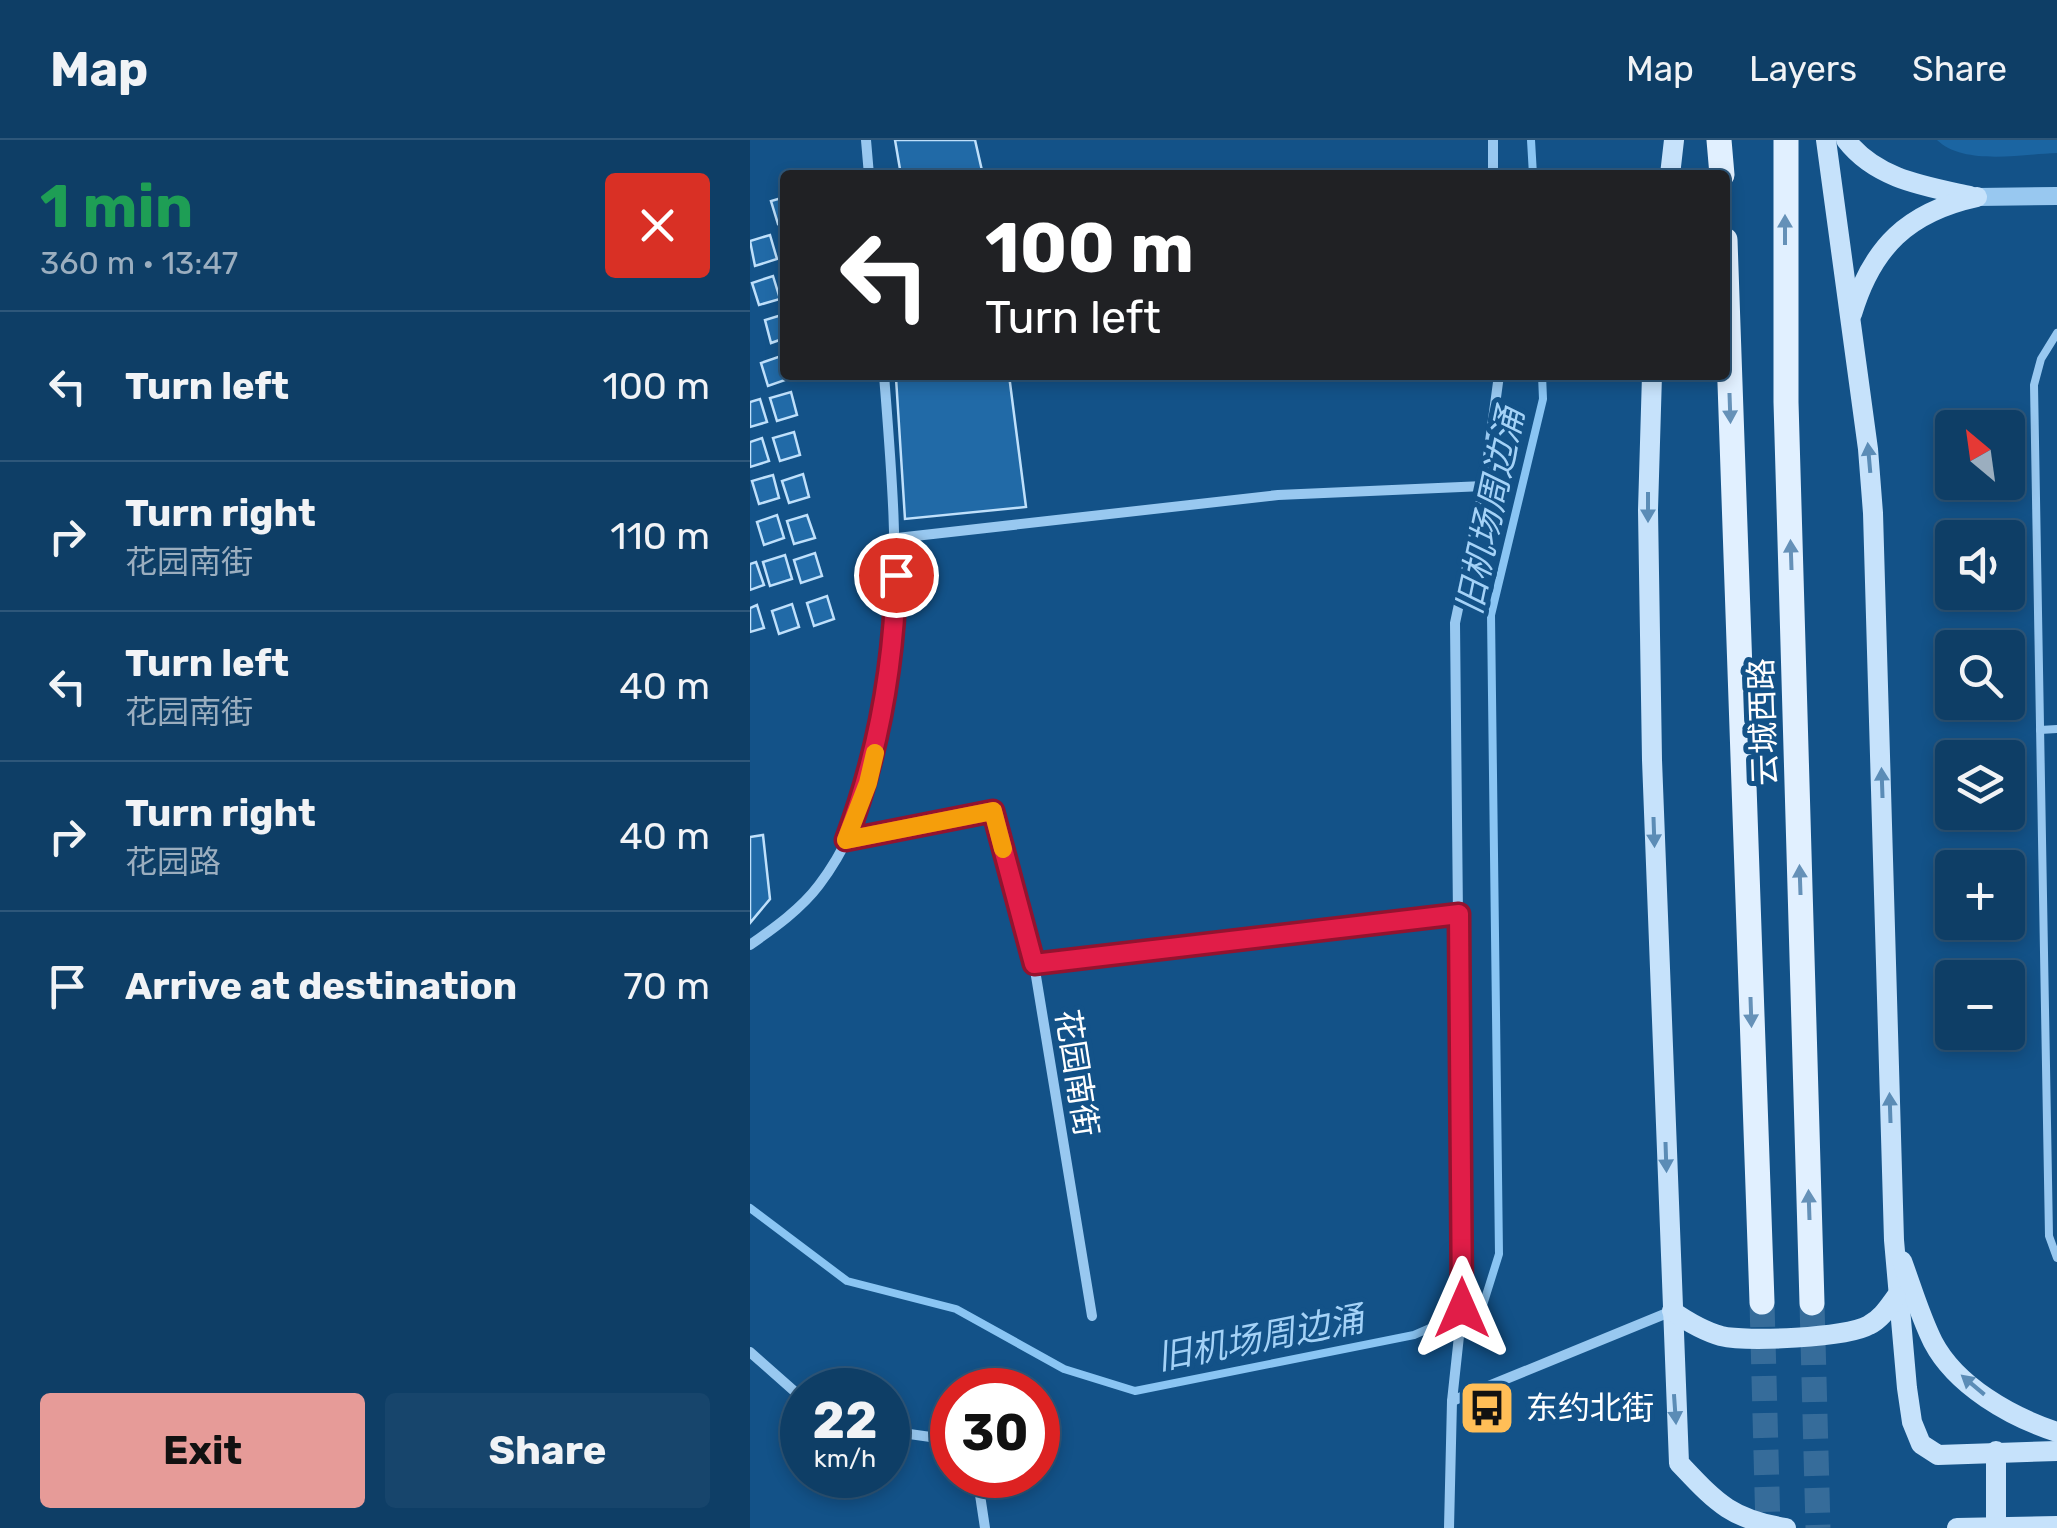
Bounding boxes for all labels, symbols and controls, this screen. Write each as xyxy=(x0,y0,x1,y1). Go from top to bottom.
text: Map xyxy=(50,41,148,98)
text: Map xyxy=(1626,48,1694,90)
text: Layers xyxy=(1749,48,1857,90)
text: Share xyxy=(1912,48,2007,90)
text: 1 min xyxy=(40,171,193,242)
button: close xyxy=(605,173,710,278)
text: 100 m xyxy=(985,207,1194,290)
icon: left xyxy=(820,210,950,340)
one-way arrow xyxy=(1777,214,1793,246)
text: 360 m · 13:47 xyxy=(40,244,238,282)
text: Turn left xyxy=(985,291,1161,344)
icon: left xyxy=(40,359,95,414)
text: Turn left xyxy=(125,363,289,409)
text: 100 m xyxy=(602,363,710,409)
one-way arrow xyxy=(1722,392,1738,424)
water label: 旧机场周边涌 xyxy=(1448,400,1533,618)
north arrow xyxy=(1935,410,2025,500)
map controls xyxy=(1935,410,2025,1050)
one-way arrow xyxy=(1860,442,1876,473)
text: Turn right xyxy=(125,490,316,536)
one-way arrow xyxy=(1640,492,1656,524)
icon: right xyxy=(40,509,95,564)
text: 110 m xyxy=(610,513,710,559)
button: sound xyxy=(1935,520,2025,610)
pin xyxy=(854,533,939,618)
one-way arrow xyxy=(1783,539,1799,571)
text: 花园南街 xyxy=(125,543,253,581)
icon: arrive xyxy=(869,548,924,603)
button: search xyxy=(1935,630,2025,720)
text: Turn left xyxy=(125,640,289,686)
street label: 云城西路 xyxy=(1742,657,1784,787)
icon: left xyxy=(40,659,95,714)
text: 40 m xyxy=(619,663,710,709)
text: 花园南街 xyxy=(125,693,253,731)
button: layers xyxy=(1935,740,2025,830)
one-way arrow xyxy=(1873,766,1889,798)
text: Turn right xyxy=(125,790,316,836)
icon: right xyxy=(40,809,95,864)
text: 40 m xyxy=(619,813,710,859)
one-way arrow xyxy=(1647,817,1663,849)
text: 花园路 xyxy=(125,843,221,881)
button: + xyxy=(1935,850,2025,940)
one-way arrow xyxy=(1792,864,1808,896)
icon: arrive xyxy=(40,959,95,1014)
button: − xyxy=(1935,960,2025,1050)
text: Arrive at destination xyxy=(125,963,517,1009)
text: 70 m xyxy=(623,963,710,1009)
one-way arrow xyxy=(1743,997,1759,1029)
street label: 花园南街 xyxy=(1048,1007,1106,1139)
one-way arrow xyxy=(1882,1091,1898,1123)
one-way arrow xyxy=(1659,1142,1675,1174)
one-way arrow xyxy=(1801,1189,1817,1221)
position arrow xyxy=(1410,1256,1514,1360)
water label: 旧机场周边涌 xyxy=(1153,1297,1371,1379)
speed limit sign: 30 xyxy=(930,1368,1060,1498)
one-way arrow xyxy=(1960,1375,1985,1396)
bus stop icon: 东约北街 xyxy=(1457,1378,1517,1438)
place label: 东约北街 xyxy=(1526,1389,1654,1427)
text: 22 xyxy=(813,1391,878,1451)
button: Exit xyxy=(40,1393,365,1508)
button: Share xyxy=(385,1393,710,1508)
one-way arrow xyxy=(1667,1393,1683,1425)
text: km/h xyxy=(814,1444,876,1473)

